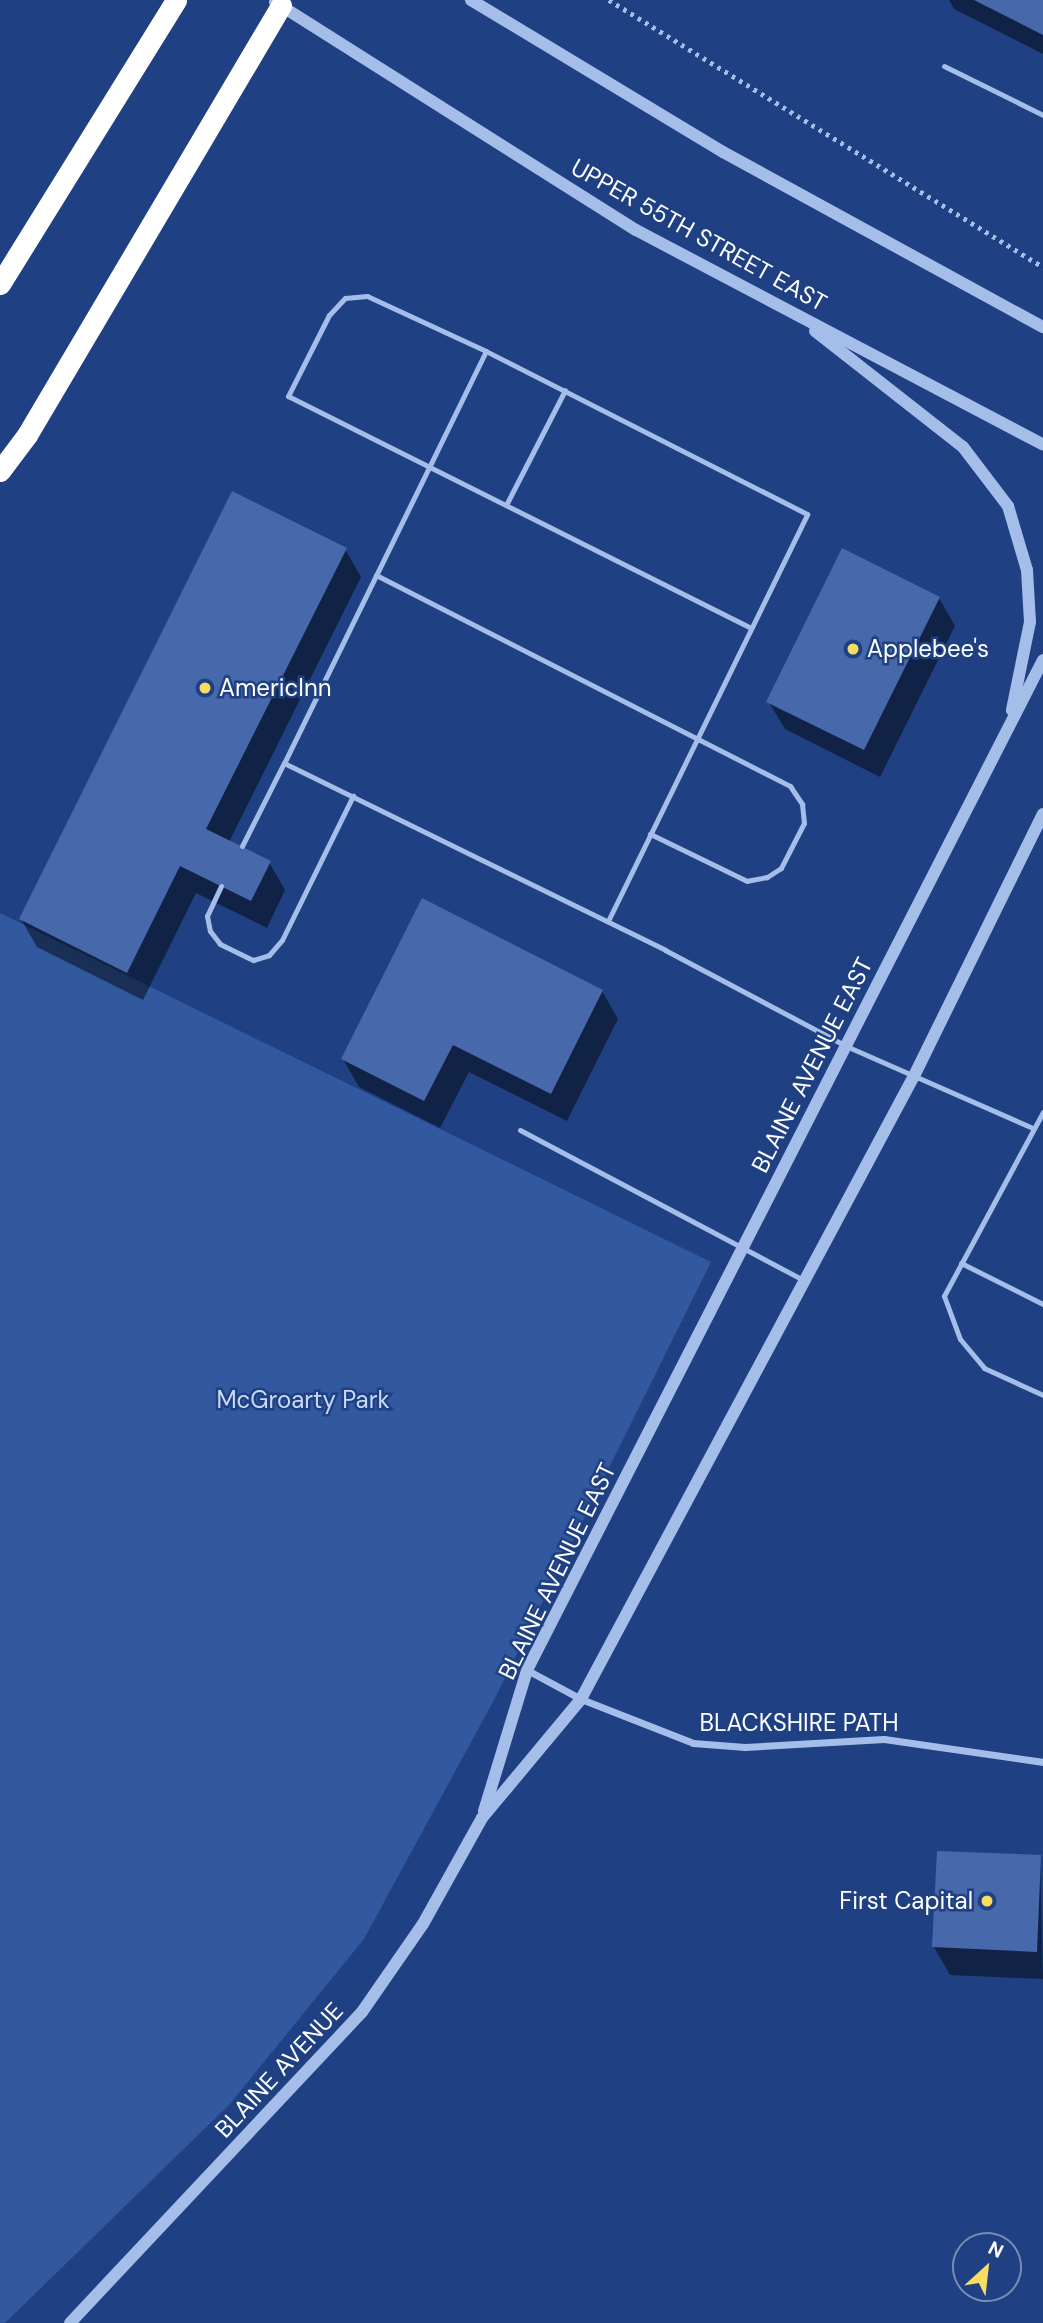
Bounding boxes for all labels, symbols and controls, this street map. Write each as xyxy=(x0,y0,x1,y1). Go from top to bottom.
street label: UPPER 55TH STREET EAST xyxy=(566,153,832,317)
place label: Applebee's xyxy=(867,635,989,663)
marker: Applebee's xyxy=(845,641,861,657)
place label: AmericInn xyxy=(219,674,331,702)
marker: AmericInn xyxy=(197,680,213,696)
street label: BLAINE AVENUE EAST xyxy=(745,953,879,1177)
park label: McGroarty Park xyxy=(216,1386,390,1414)
street label: BLAINE AVENUE EAST xyxy=(492,1458,622,1684)
street label: BLACKSHIRE PATH xyxy=(699,1709,899,1737)
place label: First Capital xyxy=(839,1887,973,1915)
marker: First Capital xyxy=(979,1893,995,1909)
street label: BLAINE AVENUE xyxy=(209,1996,349,2144)
north arrow xyxy=(952,2232,1022,2302)
text: N xyxy=(984,2235,1008,2264)

